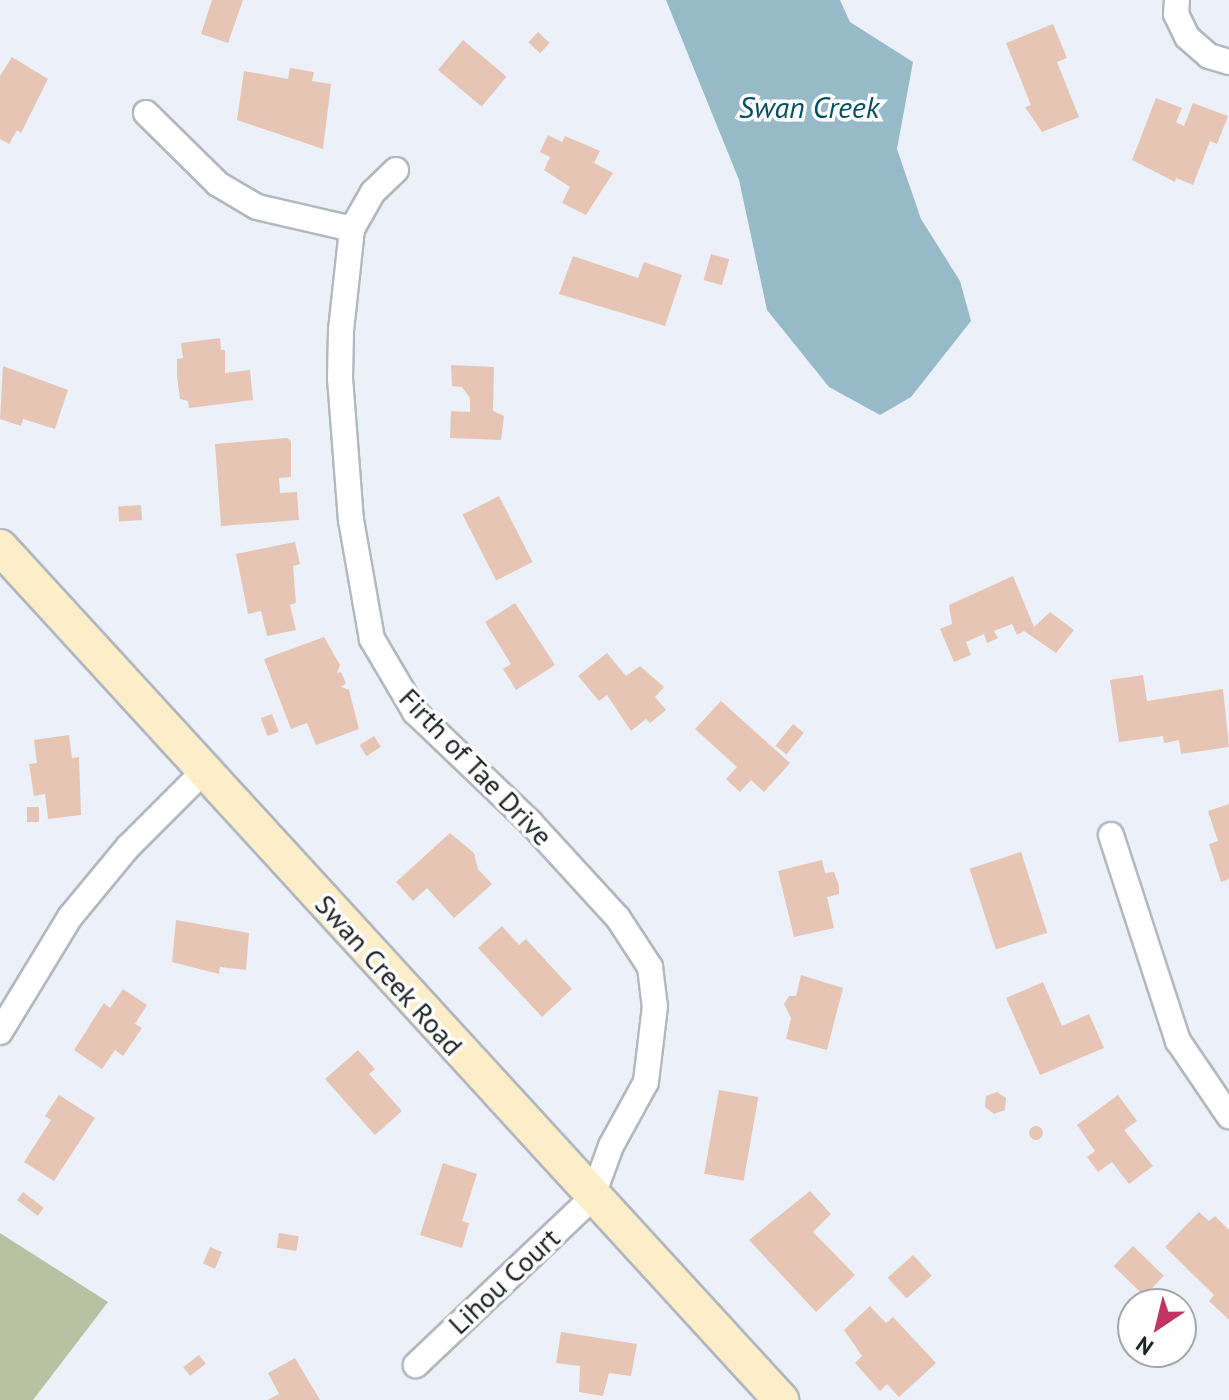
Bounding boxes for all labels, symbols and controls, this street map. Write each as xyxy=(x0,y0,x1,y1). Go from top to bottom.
water label: Swan Creek xyxy=(739,89,879,125)
street label: Firth of Tae Drive xyxy=(392,681,560,853)
street label: Swan Creek Road xyxy=(308,887,470,1063)
street label: Lihou Court xyxy=(441,1221,567,1341)
north arrow xyxy=(1117,1288,1197,1368)
text: N xyxy=(1130,1330,1158,1362)

